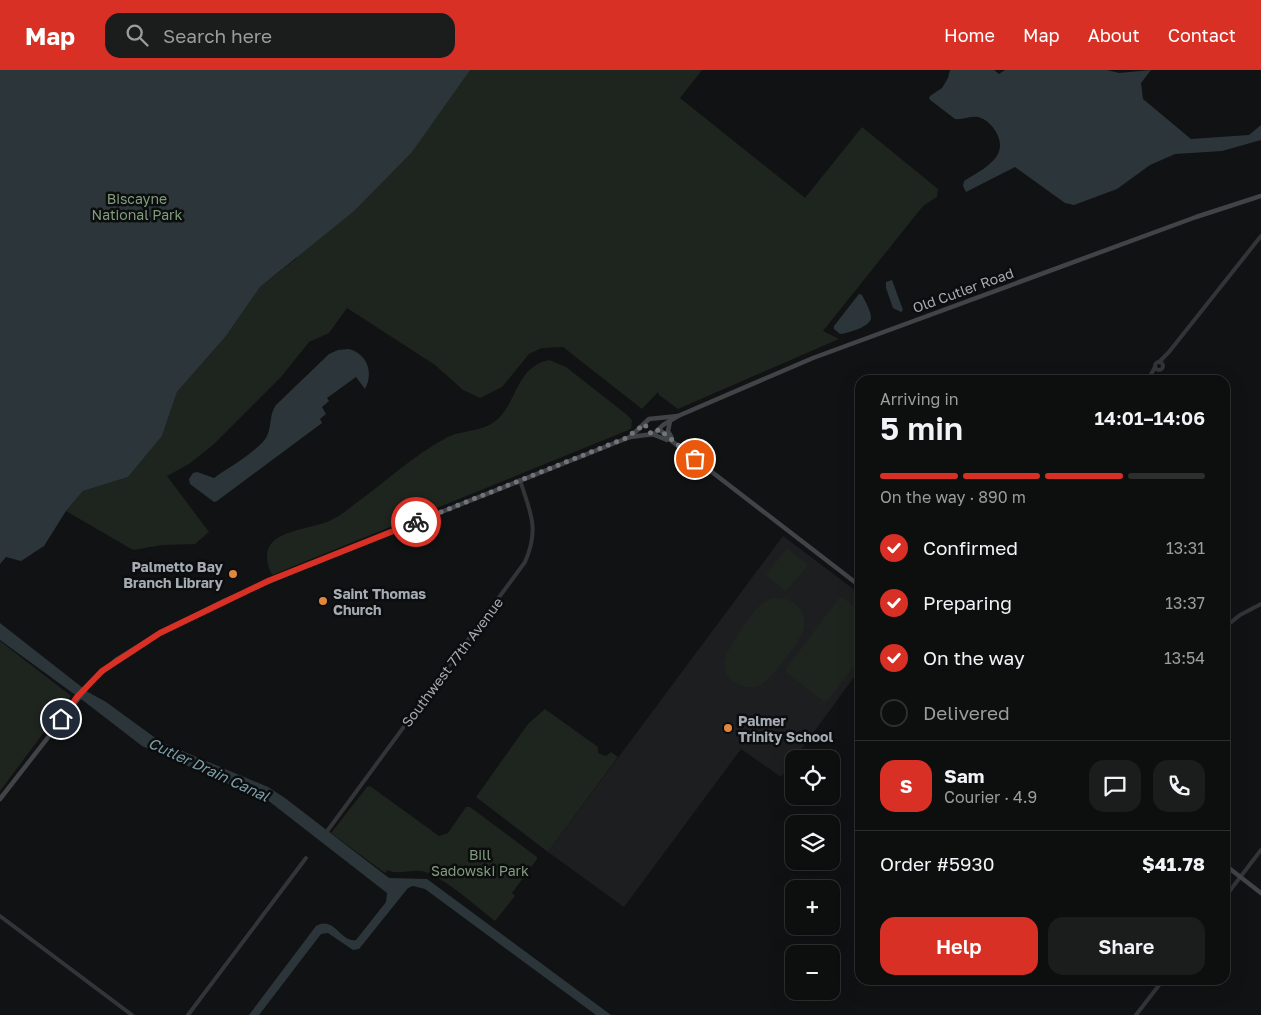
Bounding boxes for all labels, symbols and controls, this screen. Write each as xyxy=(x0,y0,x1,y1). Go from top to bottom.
search box xyxy=(105,13,455,58)
text: Map xyxy=(25,21,75,50)
icon: search xyxy=(123,21,151,49)
text: Search here xyxy=(163,24,272,47)
text: Home xyxy=(944,24,995,46)
text: Map xyxy=(1023,24,1060,46)
text: About xyxy=(1088,24,1140,46)
text: Contact xyxy=(1168,24,1236,46)
park label: Biscayne National Park xyxy=(92,190,183,223)
street label: Old Cutler Road xyxy=(910,264,1016,316)
text: Arriving in xyxy=(880,389,959,409)
text: 14:01–14:06 xyxy=(1094,406,1205,429)
text: 5 min xyxy=(880,409,963,447)
pin xyxy=(674,438,716,480)
icon: bag xyxy=(681,445,709,473)
text: On the way · 890 m xyxy=(880,487,1026,507)
courier xyxy=(391,497,441,547)
icon: bike xyxy=(402,508,430,536)
icon: check xyxy=(880,534,908,562)
text: Confirmed xyxy=(923,536,1018,559)
text: 13:31 xyxy=(1166,538,1205,558)
place label: Palmetto Bay Branch Library xyxy=(123,558,224,591)
marker: Palmetto Bay Branch Library xyxy=(227,568,239,580)
place label: Saint Thomas Church xyxy=(333,585,426,618)
icon: check xyxy=(880,589,908,617)
text: Preparing xyxy=(923,591,1012,614)
text: 13:37 xyxy=(1165,593,1205,613)
street label: Southwest 77th Avenue xyxy=(398,594,506,730)
marker: Saint Thomas Church xyxy=(317,595,329,607)
icon: check xyxy=(880,644,908,672)
text: On the way xyxy=(923,646,1025,669)
text: 13:54 xyxy=(1164,648,1205,668)
pin xyxy=(40,698,82,740)
text: Delivered xyxy=(923,701,1010,724)
icon: home xyxy=(47,705,75,733)
place label: Palmer Trinity School xyxy=(738,712,833,745)
marker: Palmer Trinity School xyxy=(722,722,734,734)
water label: Cutler Drain Canal xyxy=(146,733,273,805)
map controls xyxy=(785,750,840,1000)
button: locate xyxy=(785,750,840,805)
button: chat xyxy=(1089,760,1141,812)
button: phone xyxy=(1153,760,1205,812)
text: Sam xyxy=(944,764,984,787)
text: S xyxy=(900,774,912,797)
text: Courier · 4.9 xyxy=(944,787,1037,807)
button: layers xyxy=(785,815,840,870)
park label: Bill Sadowski Park xyxy=(431,846,529,879)
text: Order #5930 xyxy=(880,852,994,875)
text: $41.78 xyxy=(1142,852,1205,875)
button: + xyxy=(785,880,840,935)
button: Help xyxy=(880,917,1038,975)
button: Share xyxy=(1048,917,1205,975)
button: − xyxy=(785,945,840,1000)

